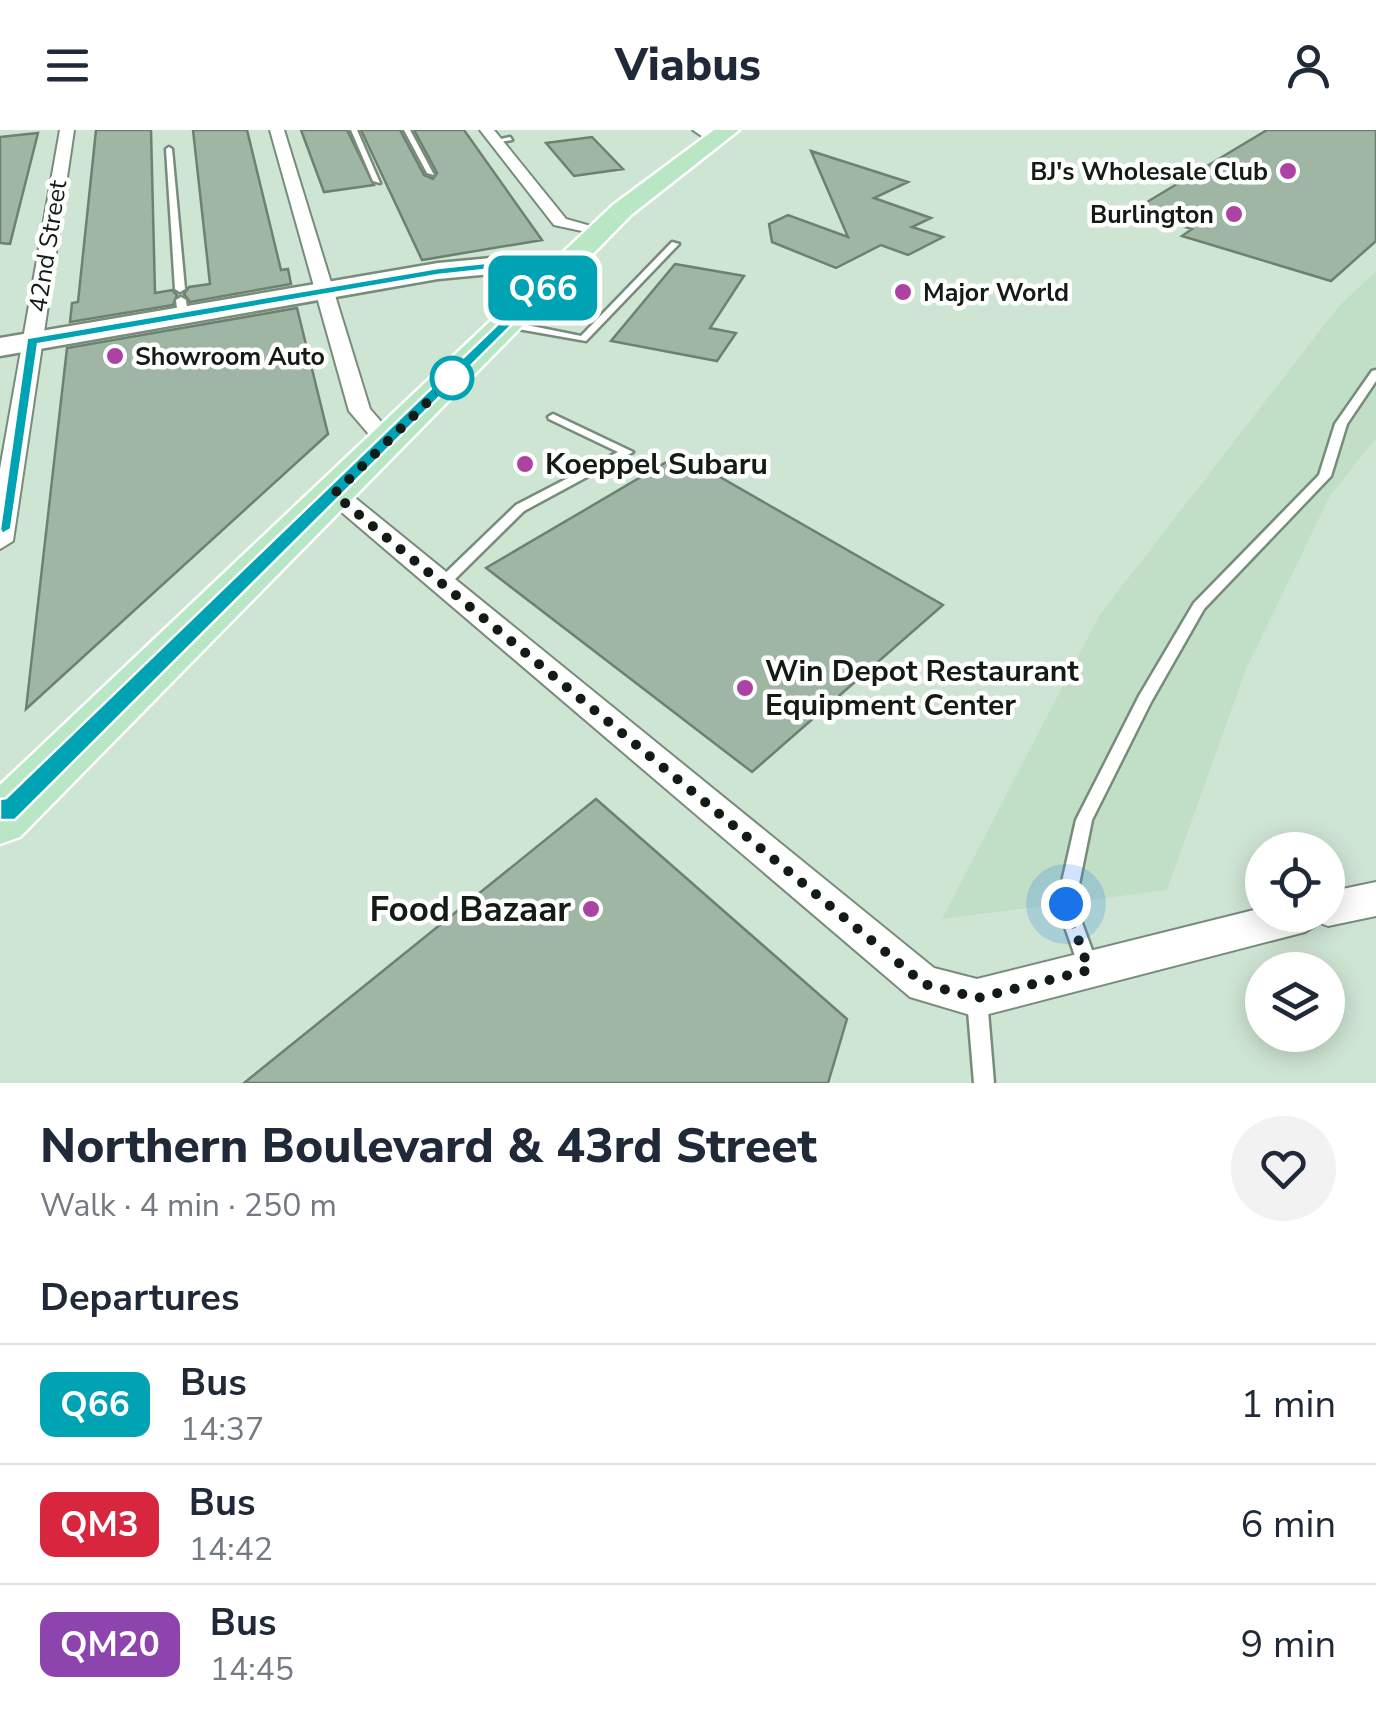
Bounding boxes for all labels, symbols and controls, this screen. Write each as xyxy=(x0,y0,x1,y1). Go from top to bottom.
text: Viabus xyxy=(615,35,761,96)
icon: menu xyxy=(40,38,95,93)
icon: person xyxy=(1281,38,1336,93)
place label: BJ's Wholesale Club xyxy=(1030,155,1268,189)
marker: BJ's Wholesale Club xyxy=(1277,160,1299,182)
street label: 42nd Street xyxy=(21,177,75,315)
place label: Burlington xyxy=(1090,198,1214,232)
marker: Burlington xyxy=(1223,203,1245,225)
line badge: Q66 xyxy=(486,256,600,320)
text: Q66 xyxy=(508,265,578,312)
place label: Major World xyxy=(923,276,1069,310)
marker: Major World xyxy=(892,281,914,303)
place label: Showroom Auto xyxy=(135,340,325,374)
marker: Showroom Auto xyxy=(104,345,126,367)
unlabelled marker xyxy=(431,357,473,399)
place label: Koeppel Subaru xyxy=(545,444,768,485)
marker: Koeppel Subaru xyxy=(514,453,536,475)
place label: Win Depot Restaurant Equipment Center xyxy=(765,651,1079,726)
marker: Win Depot Restaurant Equipment Center xyxy=(734,677,756,699)
map controls xyxy=(1245,832,1345,1052)
button: locate xyxy=(1245,832,1345,932)
your location xyxy=(1041,879,1091,929)
place label: Food Bazaar xyxy=(370,886,571,933)
marker: Food Bazaar xyxy=(580,898,602,920)
button: layers xyxy=(1245,952,1345,1052)
text: Northern Boulevard & 43rd Street xyxy=(40,1113,817,1179)
button: heart xyxy=(1231,1116,1336,1221)
text: Walk · 4 min · 250 m xyxy=(40,1184,337,1227)
text: Departures xyxy=(40,1272,239,1323)
text: Bus xyxy=(180,1357,247,1408)
text: 1 min xyxy=(1241,1379,1336,1430)
text: Q66 xyxy=(60,1381,130,1428)
text: 14:37 xyxy=(180,1408,264,1451)
text: Bus xyxy=(189,1477,256,1528)
text: 6 min xyxy=(1241,1499,1336,1550)
text: QM3 xyxy=(60,1501,139,1548)
text: 14:42 xyxy=(189,1528,273,1571)
text: Bus xyxy=(210,1597,277,1648)
text: 9 min xyxy=(1241,1619,1336,1670)
text: QM20 xyxy=(60,1621,160,1668)
text: 14:45 xyxy=(210,1648,294,1691)

